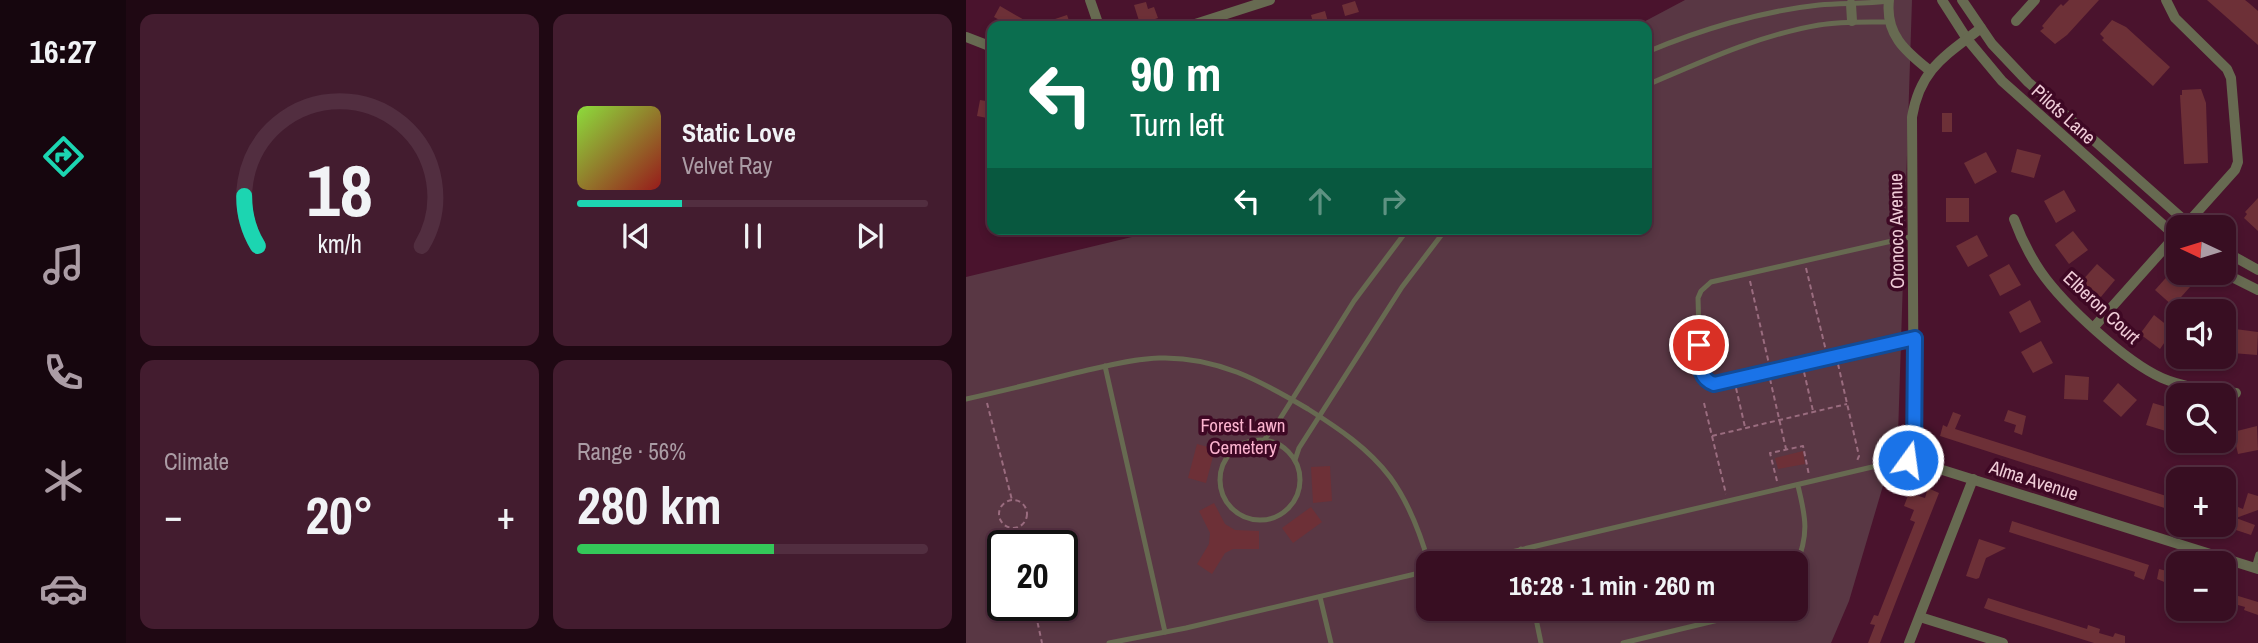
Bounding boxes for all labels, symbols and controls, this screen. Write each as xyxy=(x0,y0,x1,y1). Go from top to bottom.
text: 16:27 xyxy=(29,30,97,73)
text: 90 m xyxy=(1130,40,1222,106)
icon: left xyxy=(1015,49,1106,140)
street label: Pilots Lane xyxy=(2026,78,2102,150)
text: Turn left xyxy=(1130,103,1224,146)
text: Static Love xyxy=(682,115,796,150)
icon: directions xyxy=(39,132,88,181)
text: 18 xyxy=(306,142,373,240)
text: Velvet Ray xyxy=(682,150,772,181)
street label: Oronoco Avenue xyxy=(1882,173,1910,289)
icon: left xyxy=(1228,182,1266,220)
icon: ahead xyxy=(1301,182,1339,220)
icon: right xyxy=(1374,182,1412,220)
north arrow xyxy=(2166,215,2236,285)
map controls xyxy=(2166,215,2236,621)
icon: previous xyxy=(617,217,655,255)
icon: pause xyxy=(734,217,772,255)
icon: next xyxy=(851,217,889,255)
text: km/h xyxy=(317,227,362,261)
icon: music xyxy=(39,240,88,289)
street label: Elberon Court xyxy=(2058,265,2147,350)
button: sound xyxy=(2166,299,2236,369)
pin xyxy=(1669,315,1729,375)
icon: arrive xyxy=(1680,326,1718,364)
icon: phone xyxy=(39,348,88,397)
button: search xyxy=(2166,383,2236,453)
park label: Forest Lawn Cemetery xyxy=(1201,412,1285,460)
position arrow xyxy=(1871,423,1945,497)
text: Range · 56% xyxy=(577,436,686,467)
text: Climate xyxy=(164,446,229,477)
street label: Alma Avenue xyxy=(1985,453,2082,507)
icon: climate xyxy=(39,456,88,505)
button: + xyxy=(2166,467,2236,537)
text: 280 km xyxy=(577,470,722,540)
text: 20° xyxy=(305,480,374,550)
text: − xyxy=(164,490,182,541)
text: + xyxy=(497,490,515,541)
speed limit sign: 20 xyxy=(987,530,1078,621)
button: − xyxy=(2166,551,2236,621)
icon: car xyxy=(39,564,88,613)
text: 16:28 · 1 min · 260 m xyxy=(1509,568,1715,603)

